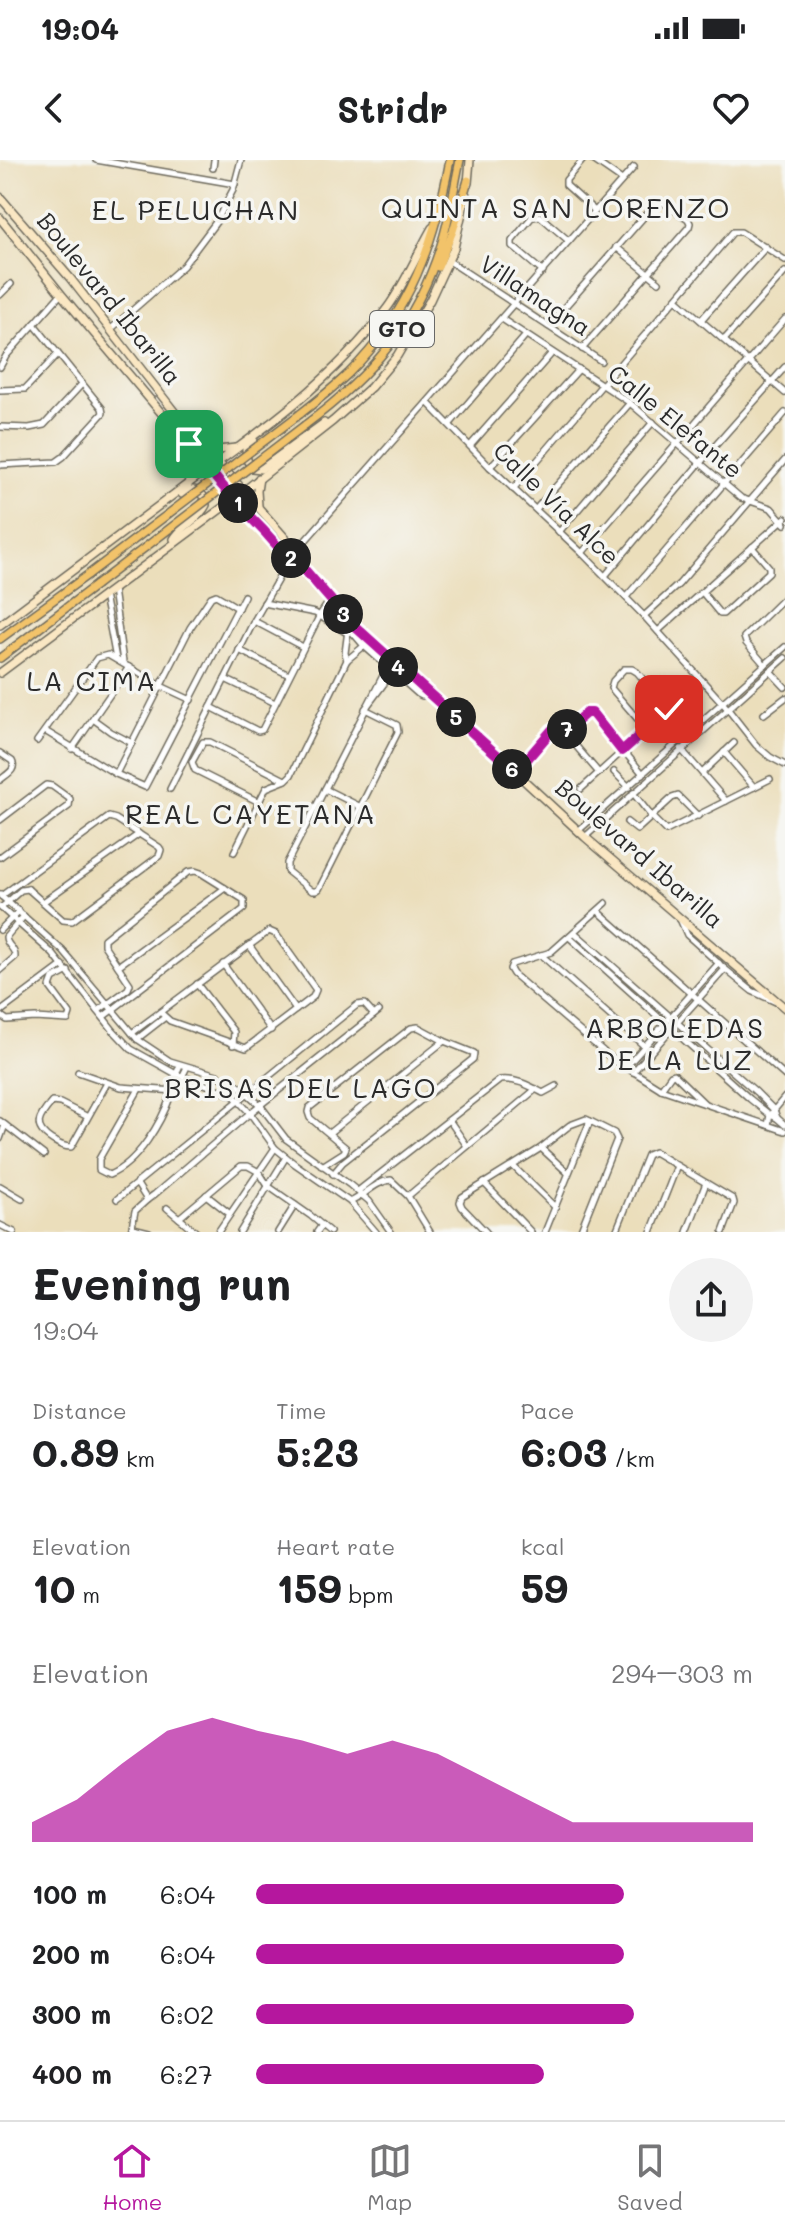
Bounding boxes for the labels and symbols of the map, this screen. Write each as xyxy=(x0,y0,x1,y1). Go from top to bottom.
district label: QUINTA SAN LORENZO xyxy=(381,189,731,225)
district label: EL PELUCHAN xyxy=(92,191,300,227)
street label: Boulevard Ibarilla xyxy=(31,206,189,391)
street label: Villamagna xyxy=(475,247,597,342)
road number: GTO xyxy=(370,311,434,347)
street label: Calle Elefante xyxy=(602,357,750,485)
pin xyxy=(155,410,223,478)
street label: Calle Vía Alce xyxy=(487,435,627,571)
pin: 1 xyxy=(218,483,258,523)
pin: 2 xyxy=(271,538,311,578)
pin: 3 xyxy=(323,594,363,634)
pin: 4 xyxy=(378,647,418,687)
district label: LA CIMA xyxy=(26,662,158,698)
pin xyxy=(635,675,703,743)
pin: 5 xyxy=(436,697,476,737)
pin: 7 xyxy=(547,709,587,749)
pin: 6 xyxy=(492,749,532,789)
street label: Boulevard Ibarilla xyxy=(549,771,730,934)
district label: REAL CAYETANA xyxy=(125,795,377,831)
district label: ARBOLEDAS DE LA LUZ xyxy=(585,1009,765,1077)
district label: BRISAS DEL LAGO xyxy=(164,1069,438,1105)

